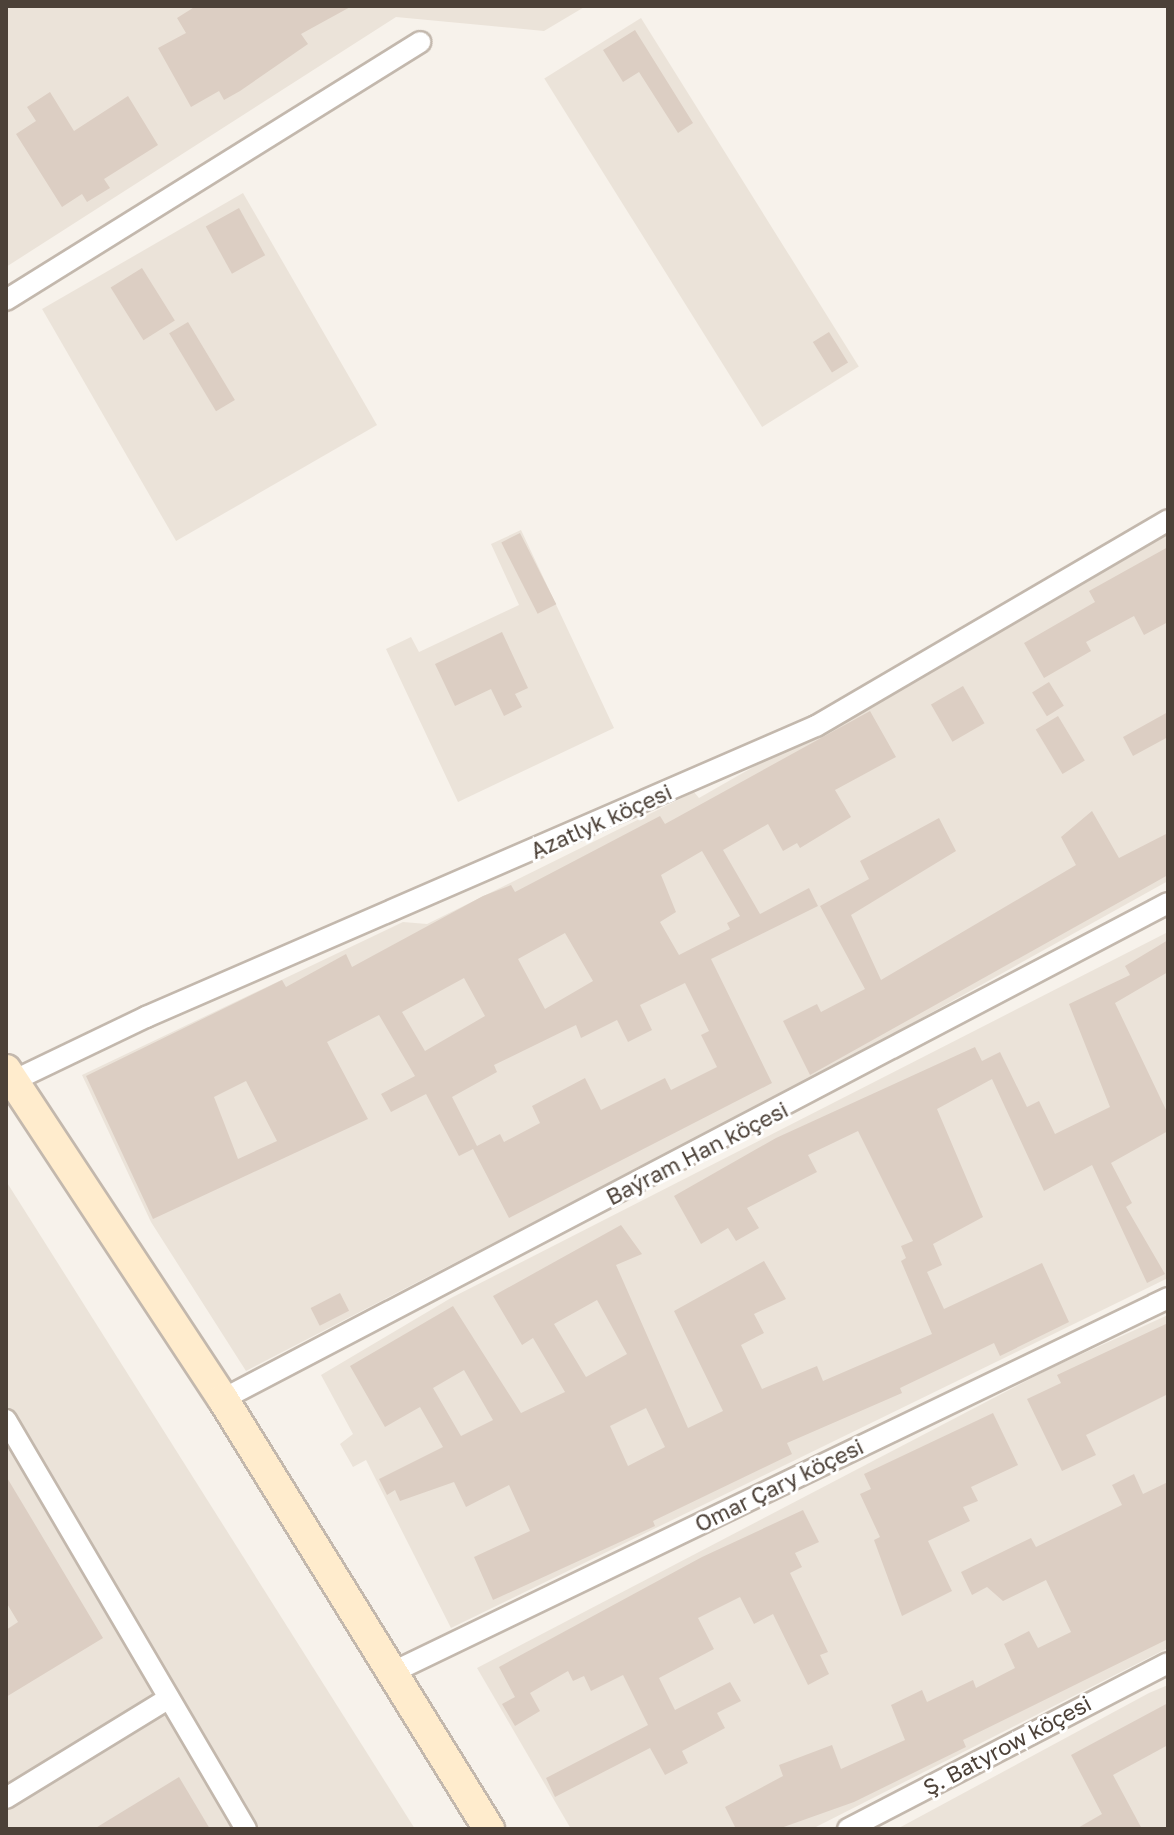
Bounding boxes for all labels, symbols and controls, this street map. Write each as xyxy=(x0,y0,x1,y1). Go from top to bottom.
street label: Azatlyk köçesi xyxy=(526,778,676,864)
street label: Baýram Han köçesi xyxy=(602,1096,792,1210)
street label: Omar Çary köçesi xyxy=(690,1433,868,1537)
street label: Ş. Batyrow köçesi xyxy=(918,1690,1096,1800)

